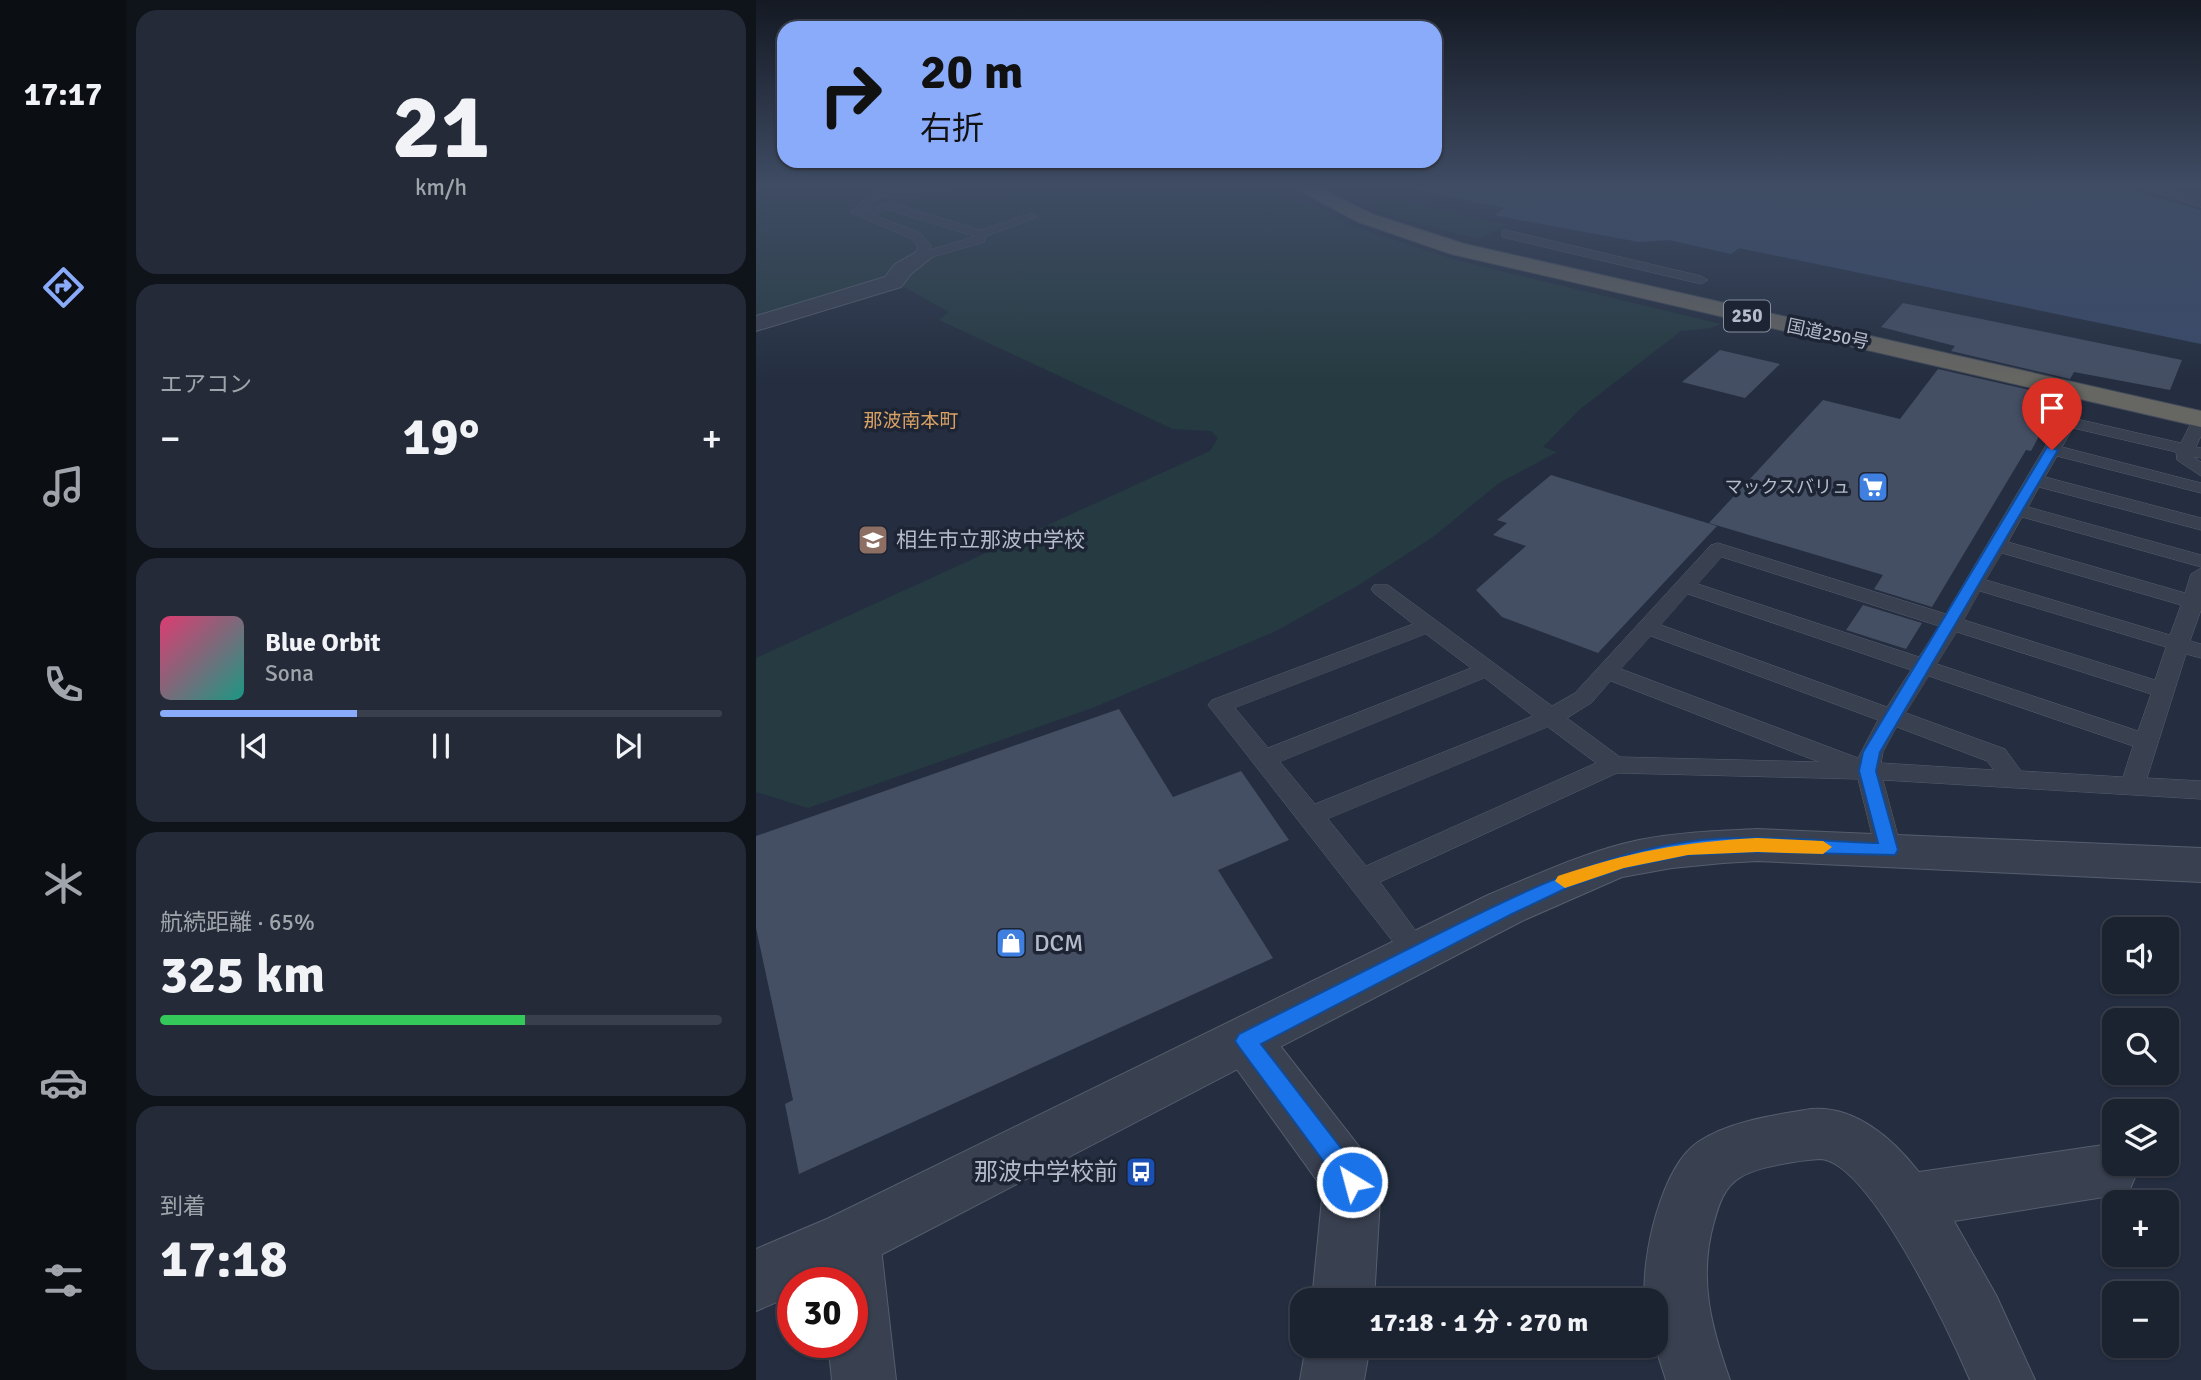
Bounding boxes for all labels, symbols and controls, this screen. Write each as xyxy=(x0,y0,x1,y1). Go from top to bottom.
text: 20 m xyxy=(920,42,1023,102)
icon: right xyxy=(805,49,896,140)
text: 21 xyxy=(392,71,490,184)
text: 17:17 xyxy=(24,75,102,114)
text: 右折 xyxy=(920,109,984,148)
text: km/h xyxy=(415,173,467,202)
icon: directions xyxy=(39,263,88,312)
road number: 250 xyxy=(1724,300,1770,332)
street label: 国道250号 xyxy=(1785,315,1871,353)
text: エアコン xyxy=(160,370,252,399)
pin xyxy=(2022,378,2082,450)
icon: arrive xyxy=(2033,389,2071,427)
text: 19° xyxy=(403,405,479,469)
district label: 那波南本町 xyxy=(863,409,959,433)
text: − xyxy=(160,415,181,462)
text: + xyxy=(701,415,722,462)
icon: music xyxy=(39,462,88,511)
supermarket icon: マックスバリュ xyxy=(1856,470,1890,504)
place label: マックスバリュ xyxy=(1725,476,1850,498)
school or university icon: 相生市立那波中学校 xyxy=(856,523,890,557)
place label: 相生市立那波中学校 xyxy=(896,527,1085,553)
text: Blue Orbit xyxy=(265,627,381,659)
text: Sona xyxy=(265,659,314,688)
icon: phone xyxy=(39,660,88,709)
icon: previous xyxy=(235,727,273,765)
icon: pause xyxy=(422,727,460,765)
icon: next xyxy=(609,727,647,765)
icon: climate xyxy=(39,859,88,908)
text: 航続距離 · 65% xyxy=(160,908,315,937)
map controls xyxy=(2102,917,2179,1358)
button: sound xyxy=(2102,917,2179,994)
shop icon: DCM xyxy=(994,926,1028,960)
place label: DCM xyxy=(1034,928,1083,958)
text: 325 km xyxy=(160,943,325,1007)
button: search xyxy=(2102,1008,2179,1085)
icon: car xyxy=(39,1058,88,1107)
button: layers xyxy=(2102,1099,2179,1176)
position arrow xyxy=(1315,1145,1389,1219)
bus stop icon: 那波中学校前 xyxy=(1124,1155,1158,1189)
place label: 那波中学校前 xyxy=(974,1157,1118,1187)
button: + xyxy=(2102,1190,2179,1267)
text: 到着 xyxy=(160,1192,206,1221)
text: 17:18 xyxy=(160,1227,288,1291)
icon: filters xyxy=(39,1256,88,1305)
speed limit sign: 30 xyxy=(777,1267,868,1358)
button: − xyxy=(2102,1281,2179,1358)
text: 17:18 · 1 分 · 270 m xyxy=(1370,1307,1588,1339)

